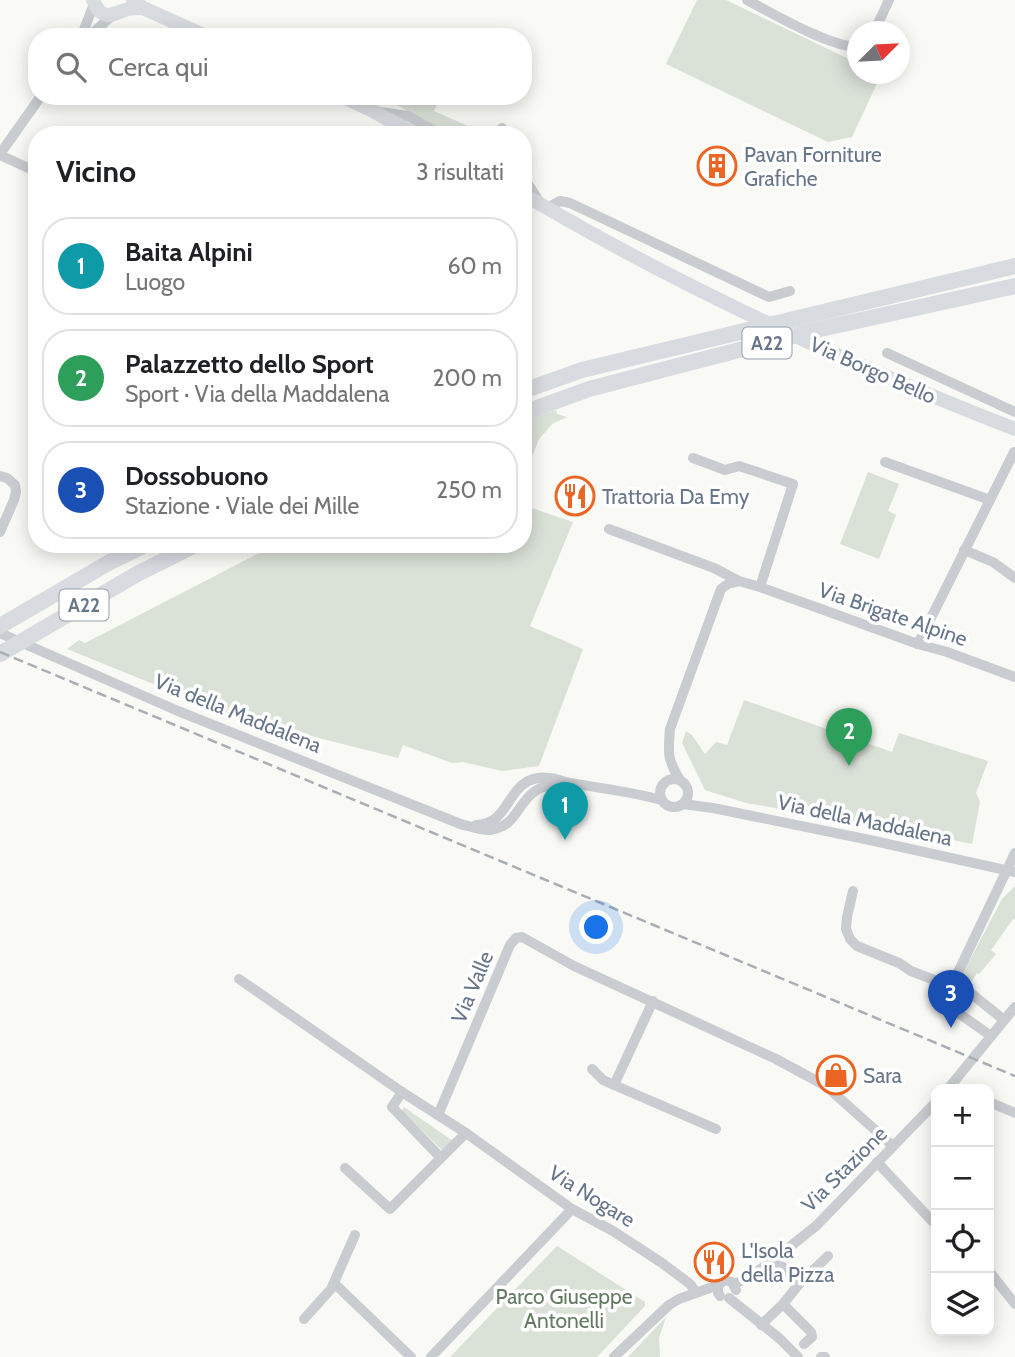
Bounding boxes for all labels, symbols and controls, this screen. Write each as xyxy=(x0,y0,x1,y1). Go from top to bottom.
north arrow xyxy=(847,21,910,84)
search box xyxy=(28,28,532,105)
icon: search xyxy=(52,48,90,86)
text: Cerca qui xyxy=(108,51,209,83)
place label: Pavan Forniture Grafiche xyxy=(744,142,882,191)
building icon: Pavan Forniture Grafiche xyxy=(696,145,738,187)
text: Vicino xyxy=(56,153,136,190)
text: 3 risultati xyxy=(416,158,504,186)
text: Baita Alpini xyxy=(125,236,253,268)
text: 1 xyxy=(77,252,85,280)
text: 60 m xyxy=(448,252,502,280)
text: Luogo xyxy=(125,268,185,296)
road number: A22 xyxy=(742,328,792,358)
street label: Via Borgo Bello xyxy=(806,331,940,409)
text: Palazzetto dello Sport xyxy=(125,348,374,380)
text: 2 xyxy=(75,364,87,392)
text: 200 m xyxy=(432,364,502,392)
text: Sport · Via della Maddalena xyxy=(125,380,389,408)
text: Dossobuono xyxy=(125,460,268,492)
restaurant icon: Trattoria Da Emy xyxy=(554,475,596,517)
text: 3 xyxy=(75,476,87,504)
text: 250 m xyxy=(436,476,502,504)
place label: Trattoria Da Emy xyxy=(602,484,750,509)
text: Stazione · Viale dei Mille xyxy=(125,492,359,520)
street label: Via Brigate Alpine xyxy=(815,577,971,651)
road number: A22 xyxy=(60,590,108,620)
street label: Via della Maddalena xyxy=(151,668,325,758)
pin: 2 xyxy=(826,708,872,766)
pin: 1 xyxy=(542,782,588,840)
street label: Via della Maddalena xyxy=(775,789,955,851)
your location xyxy=(579,910,613,944)
street label: Via Valle xyxy=(446,947,498,1027)
pin: 3 xyxy=(928,970,974,1028)
shop icon: Sara xyxy=(815,1054,857,1096)
place label: Sara xyxy=(863,1063,902,1088)
map controls xyxy=(931,1084,994,1336)
button: + xyxy=(931,1084,994,1147)
street label: Via Stazione xyxy=(796,1121,892,1217)
button: − xyxy=(931,1147,994,1210)
street label: Via Nogare xyxy=(544,1160,640,1232)
button: locate xyxy=(931,1210,994,1273)
place label: L'Isola della Pizza xyxy=(741,1238,834,1287)
restaurant icon: L'Isola della Pizza xyxy=(693,1241,735,1283)
button: layers xyxy=(931,1273,994,1336)
park label: Parco Giuseppe Antonelli xyxy=(496,1284,633,1333)

